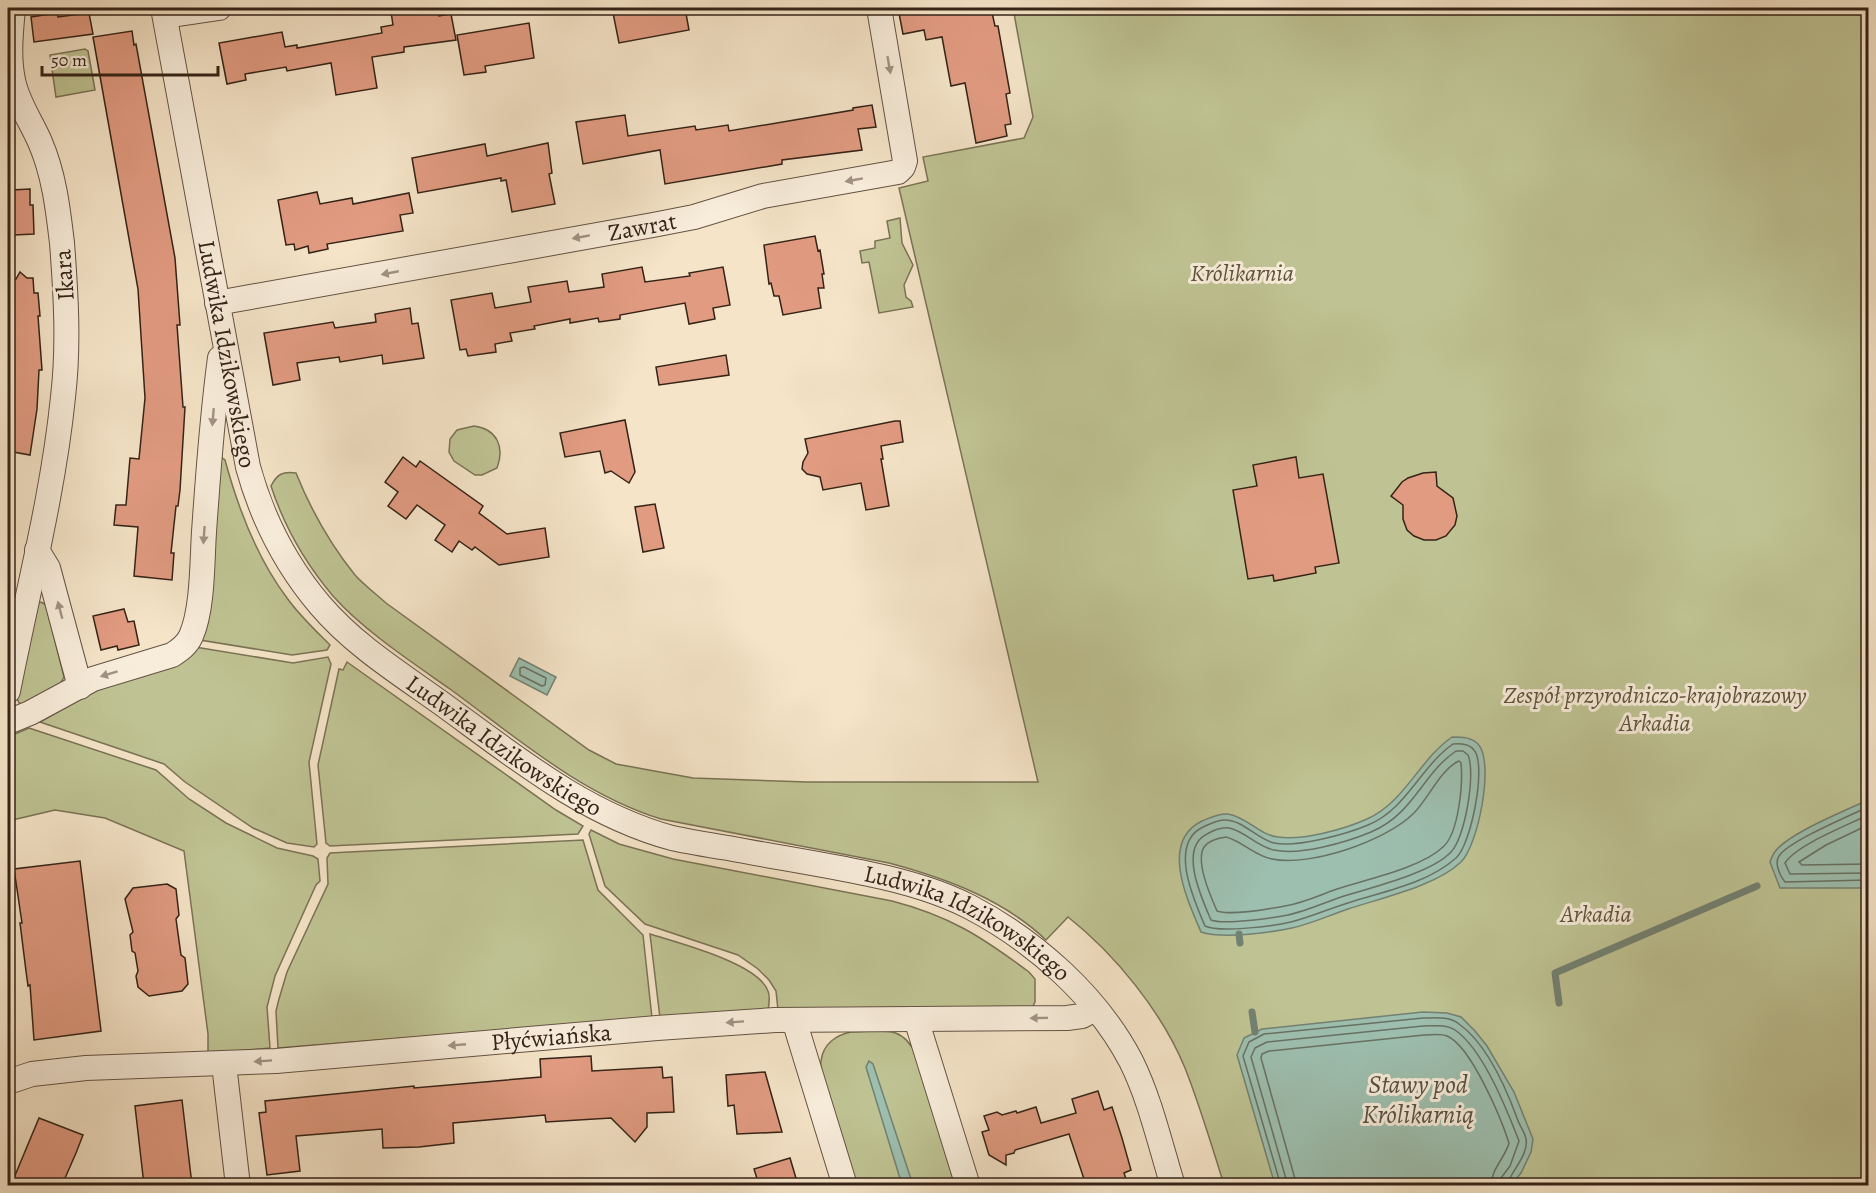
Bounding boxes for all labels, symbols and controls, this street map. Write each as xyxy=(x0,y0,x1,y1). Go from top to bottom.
scale bar xyxy=(42,39,218,77)
text: 50 m xyxy=(51,48,87,72)
one-way arrow xyxy=(884,56,893,75)
one-way arrow xyxy=(844,176,863,185)
street label: Zawrat xyxy=(605,205,679,249)
one-way arrow xyxy=(572,233,591,242)
street label: Ludwika Idzikowskiego xyxy=(190,238,264,471)
street label: Ikara xyxy=(46,247,82,302)
park label: Królikarnia xyxy=(1190,257,1294,289)
one-way arrow xyxy=(380,268,399,277)
one-way arrow xyxy=(208,407,217,426)
one-way arrow xyxy=(199,526,209,545)
one-way arrow xyxy=(54,601,64,619)
street label: Ludwika Idzikowskiego xyxy=(400,667,607,824)
one-way arrow xyxy=(100,670,118,679)
park label: Zespół przyrodniczo-krajobrazowy Arkadia xyxy=(1504,679,1807,739)
street label: Ludwika Idzikowskiego xyxy=(861,857,1078,988)
park label: Arkadia xyxy=(1559,898,1631,930)
one-way arrow xyxy=(1029,1014,1048,1023)
street label: Płyćwiańska xyxy=(490,1016,614,1058)
one-way arrow xyxy=(726,1018,745,1027)
one-way arrow xyxy=(448,1040,467,1050)
one-way arrow xyxy=(254,1057,273,1066)
water label: Stawy pod Królikarnią xyxy=(1362,1067,1474,1132)

